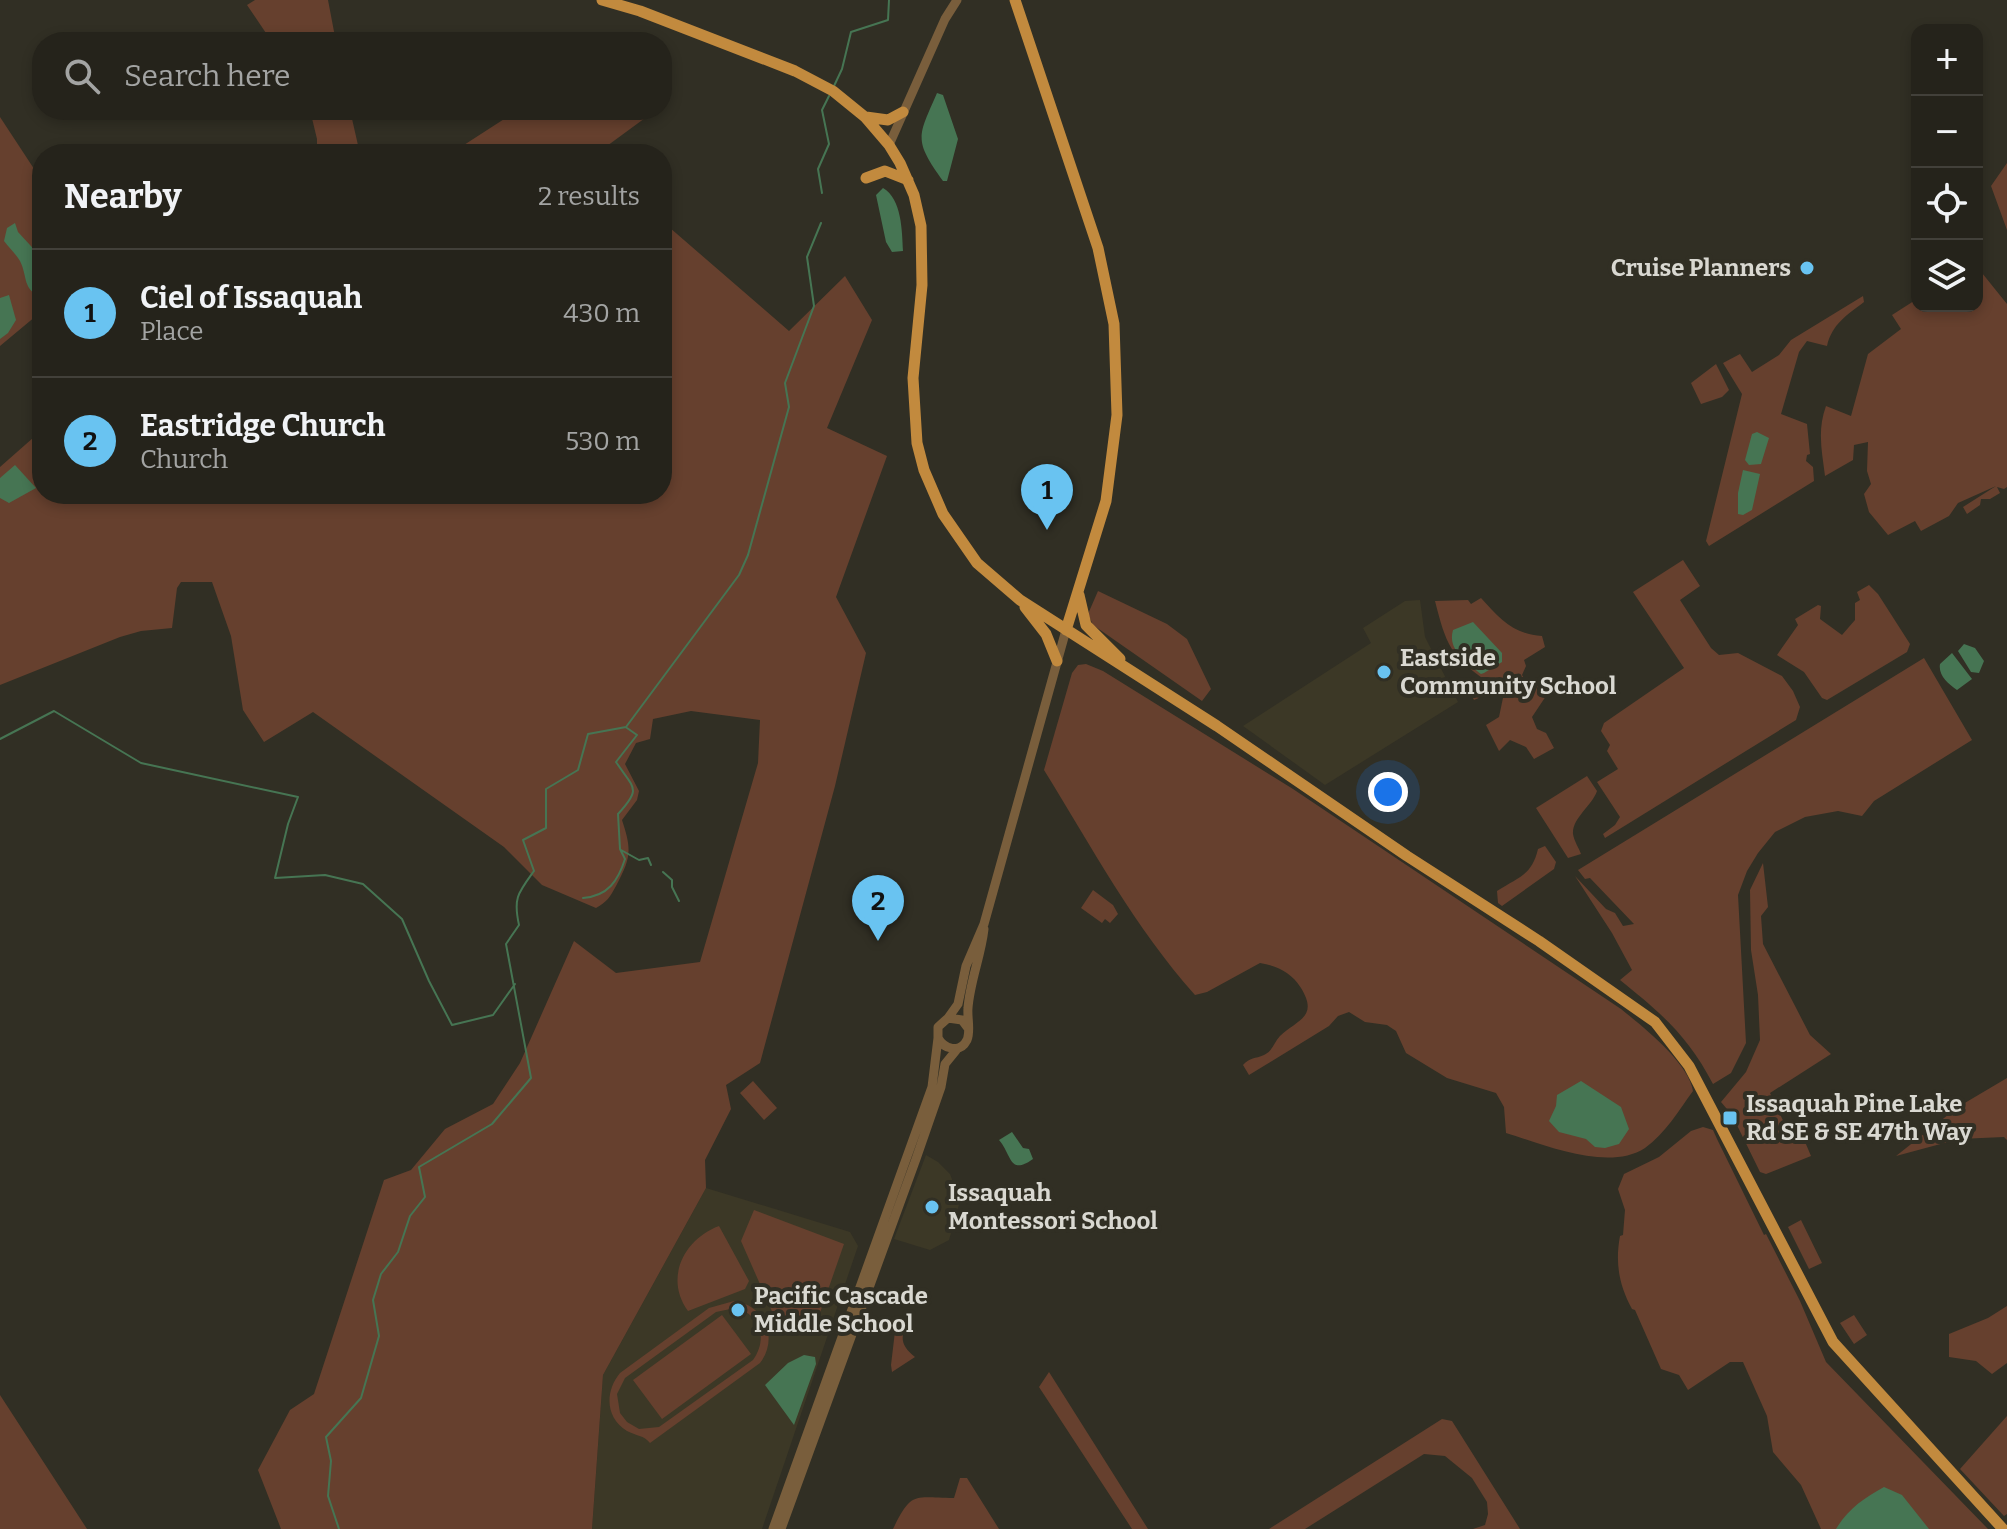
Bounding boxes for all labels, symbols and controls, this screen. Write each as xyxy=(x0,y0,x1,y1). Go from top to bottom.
map controls xyxy=(1911,24,1983,312)
button: + xyxy=(1911,24,1983,96)
search box xyxy=(32,32,672,120)
icon: search xyxy=(60,54,104,98)
text: Search here xyxy=(124,58,291,94)
button: − xyxy=(1911,96,1983,168)
button: locate xyxy=(1911,168,1983,240)
text: Nearby xyxy=(64,176,182,217)
text: 2 results xyxy=(538,181,640,212)
button: layers xyxy=(1911,240,1983,312)
place label: Cruise Planners xyxy=(1611,254,1791,282)
marker: Cruise Planners xyxy=(1798,259,1816,277)
text: Ciel of Issaquah xyxy=(140,280,362,316)
text: 1 xyxy=(84,298,96,329)
text: 430 m xyxy=(563,298,640,329)
text: Place xyxy=(140,316,204,347)
text: Eastridge Church xyxy=(140,408,386,444)
text: 2 xyxy=(83,426,97,457)
text: 530 m xyxy=(565,426,640,457)
text: Church xyxy=(140,444,228,475)
pin: 1 xyxy=(1021,464,1073,530)
place label: Eastside Community School xyxy=(1400,644,1617,700)
marker: Eastside Community School xyxy=(1375,663,1393,681)
your location xyxy=(1368,772,1408,812)
pin: 2 xyxy=(852,875,904,941)
place label: Issaquah Pine Lake Rd SE & SE 47th Way xyxy=(1746,1090,1973,1146)
marker: Issaquah Pine Lake Rd SE & SE 47th Way xyxy=(1721,1109,1739,1127)
place label: Issaquah Montessori School xyxy=(948,1179,1158,1235)
marker: Issaquah Montessori School xyxy=(923,1198,941,1216)
place label: Pacific Cascade Middle School xyxy=(754,1282,928,1338)
marker: Pacific Cascade Middle School xyxy=(729,1301,747,1319)

